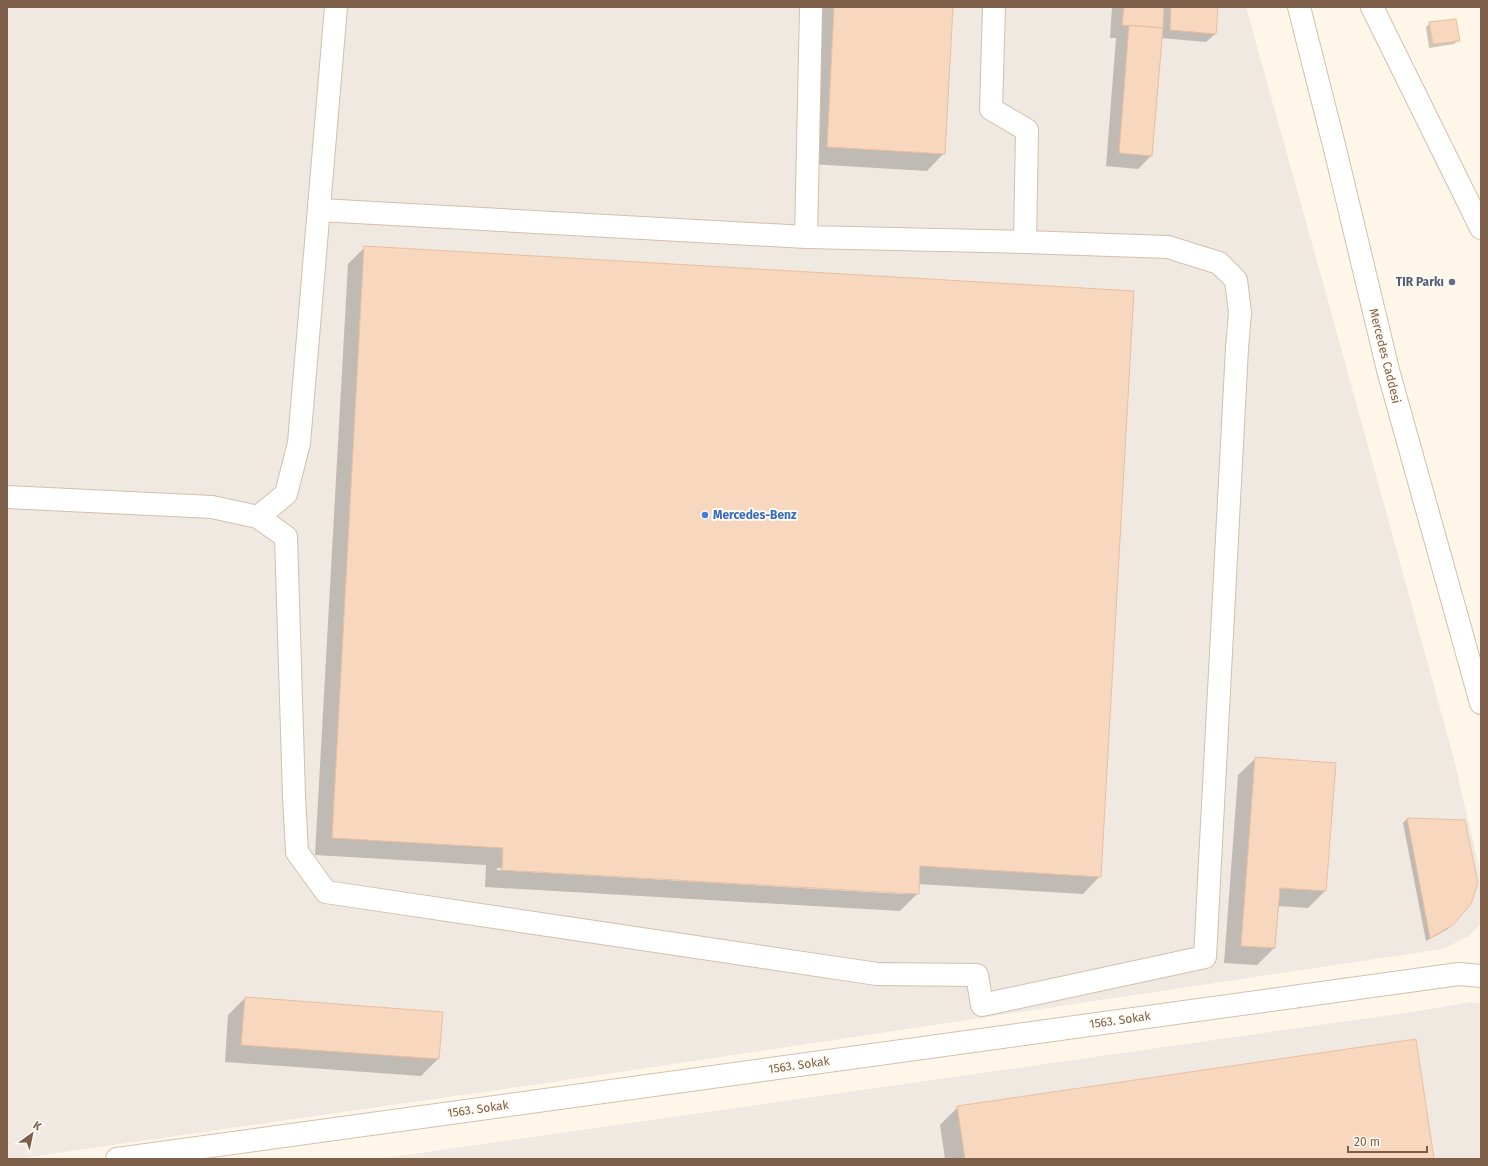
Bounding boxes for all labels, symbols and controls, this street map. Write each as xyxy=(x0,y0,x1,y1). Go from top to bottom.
place label: TIR Parkı xyxy=(1396,275,1444,289)
marker: TIR Parkı xyxy=(1447,277,1457,287)
street label: Mercedes Caddesi xyxy=(1366,307,1404,405)
place label: Mercedes-Benz xyxy=(713,508,797,522)
marker: Mercedes-Benz xyxy=(700,510,710,520)
street label: 1563. Sokak xyxy=(1088,1009,1152,1031)
street label: 1563. Sokak xyxy=(767,1054,831,1076)
street label: 1563. Sokak xyxy=(446,1098,510,1120)
north arrow xyxy=(12,1114,52,1154)
text: K xyxy=(31,1119,45,1134)
scale bar xyxy=(1348,1128,1427,1154)
text: 20 m xyxy=(1354,1135,1380,1149)

